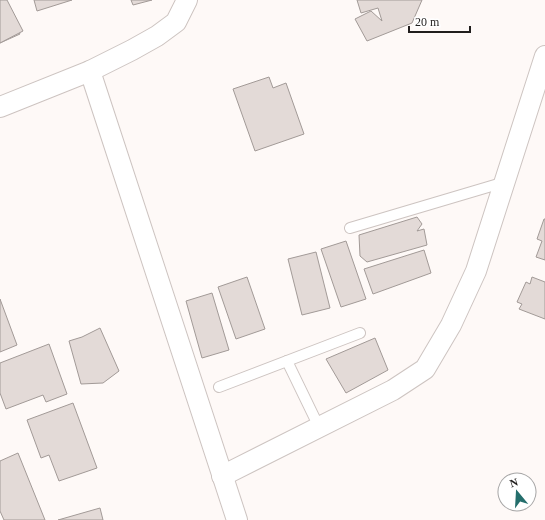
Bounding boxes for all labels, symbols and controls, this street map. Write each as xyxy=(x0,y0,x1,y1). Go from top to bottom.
scale bar xyxy=(409,8,470,34)
text: 20 m xyxy=(415,15,440,29)
north arrow xyxy=(497,472,537,512)
text: N xyxy=(508,476,520,489)

